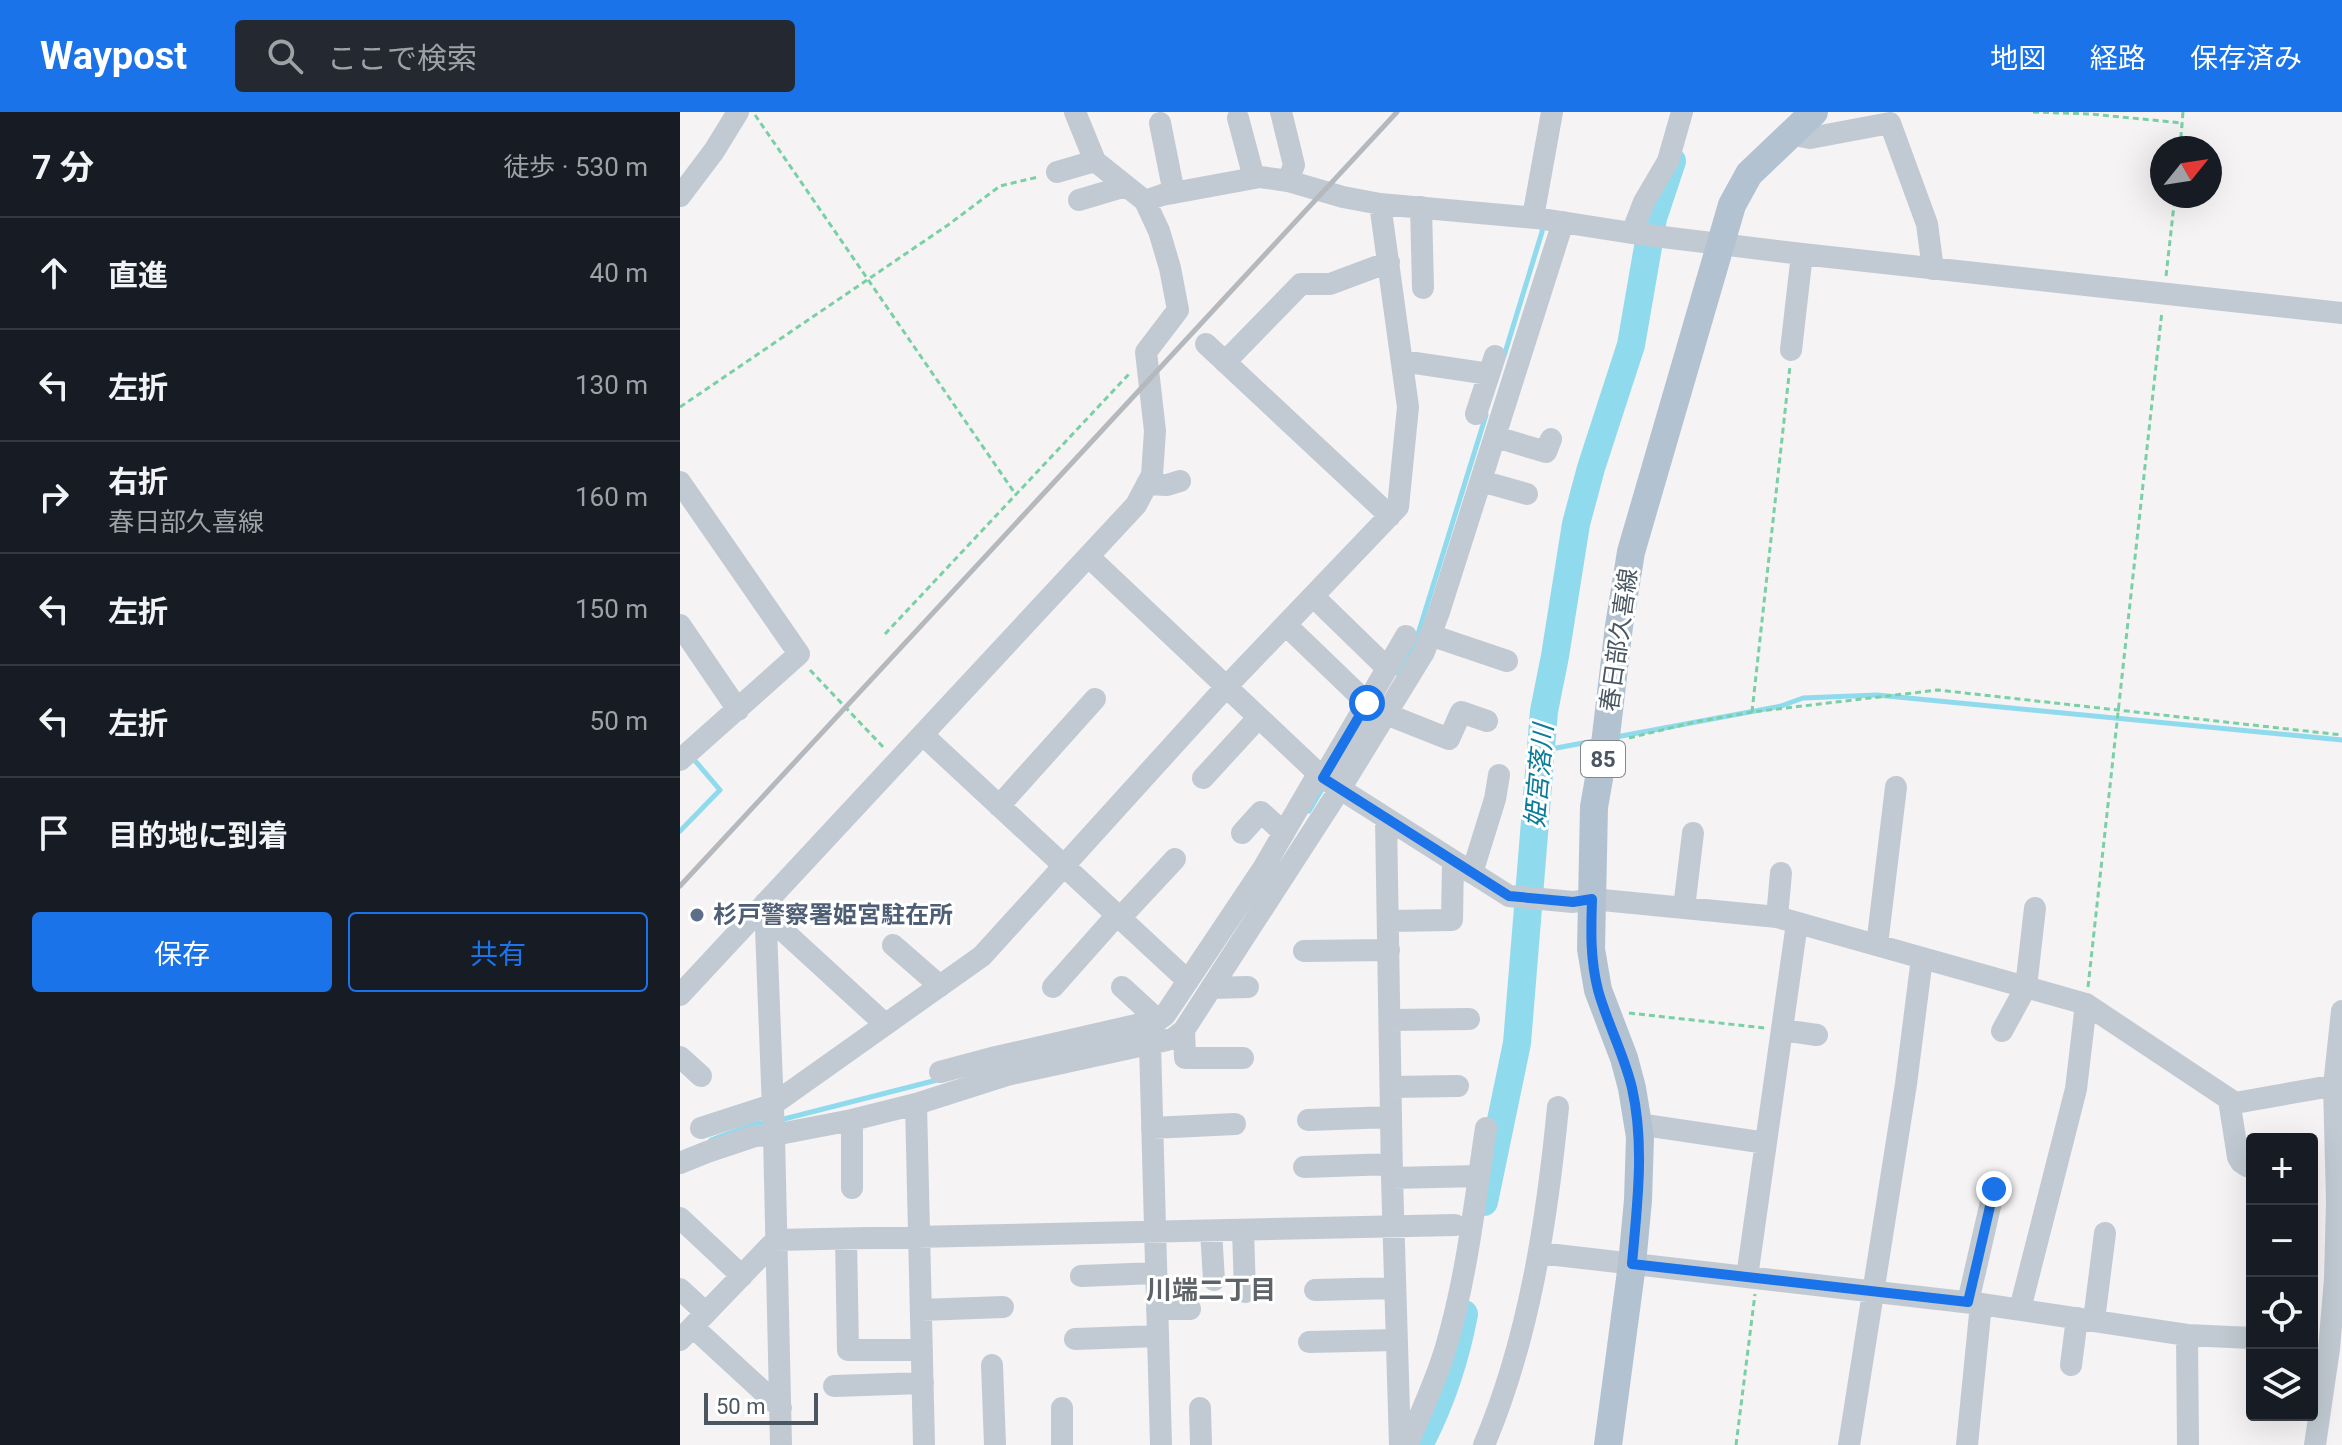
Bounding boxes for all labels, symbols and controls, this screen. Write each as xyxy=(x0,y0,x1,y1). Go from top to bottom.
search box xyxy=(235,20,795,92)
text: Waypost xyxy=(40,34,187,78)
icon: search xyxy=(263,34,307,78)
text: ここで検索 xyxy=(327,41,477,76)
text: 地図 xyxy=(1990,42,2046,75)
text: 経路 xyxy=(2090,42,2146,75)
text: 保存済み xyxy=(2190,42,2302,75)
north arrow xyxy=(2150,136,2222,208)
text: 7 分 xyxy=(32,147,94,187)
text: 徒歩 · 530 m xyxy=(503,152,648,182)
icon: ahead xyxy=(32,251,76,295)
text: 直進 xyxy=(108,258,168,293)
text: 40 m xyxy=(590,258,648,288)
icon: left xyxy=(32,363,76,407)
text: 左折 xyxy=(108,370,168,405)
text: 130 m xyxy=(575,370,648,400)
text: 右折 xyxy=(108,464,168,499)
icon: right xyxy=(32,475,76,519)
text: 160 m xyxy=(575,482,648,512)
text: 春日部久喜線 xyxy=(108,507,264,537)
street label: 春日部久喜線 xyxy=(1595,567,1643,713)
icon: left xyxy=(32,587,76,631)
text: 左折 xyxy=(108,594,168,629)
text: 150 m xyxy=(575,594,648,624)
route start xyxy=(1349,685,1385,721)
icon: left xyxy=(32,699,76,743)
text: 左折 xyxy=(108,706,168,741)
text: 50 m xyxy=(590,706,648,736)
water label: 姫宮落川 xyxy=(1520,720,1559,829)
road number: 85 xyxy=(1581,741,1625,777)
icon: arrive xyxy=(32,811,76,855)
text: 目的地に到着 xyxy=(108,818,288,853)
place label: 杉戸警察署姫宮駐在所 xyxy=(713,901,953,929)
marker: 杉戸警察署姫宮駐在所 xyxy=(688,906,706,924)
button: 保存 xyxy=(32,912,332,992)
button: 共有 xyxy=(348,912,648,992)
map controls xyxy=(2246,1133,2318,1421)
button: + xyxy=(2246,1133,2318,1205)
route end xyxy=(1976,1171,2012,1207)
button: − xyxy=(2246,1205,2318,1277)
district label: 川端二丁目 xyxy=(1146,1275,1276,1305)
button: locate xyxy=(2246,1277,2318,1349)
button: layers xyxy=(2246,1349,2318,1421)
scale bar xyxy=(704,1389,818,1425)
text: 50 m xyxy=(716,1394,765,1419)

